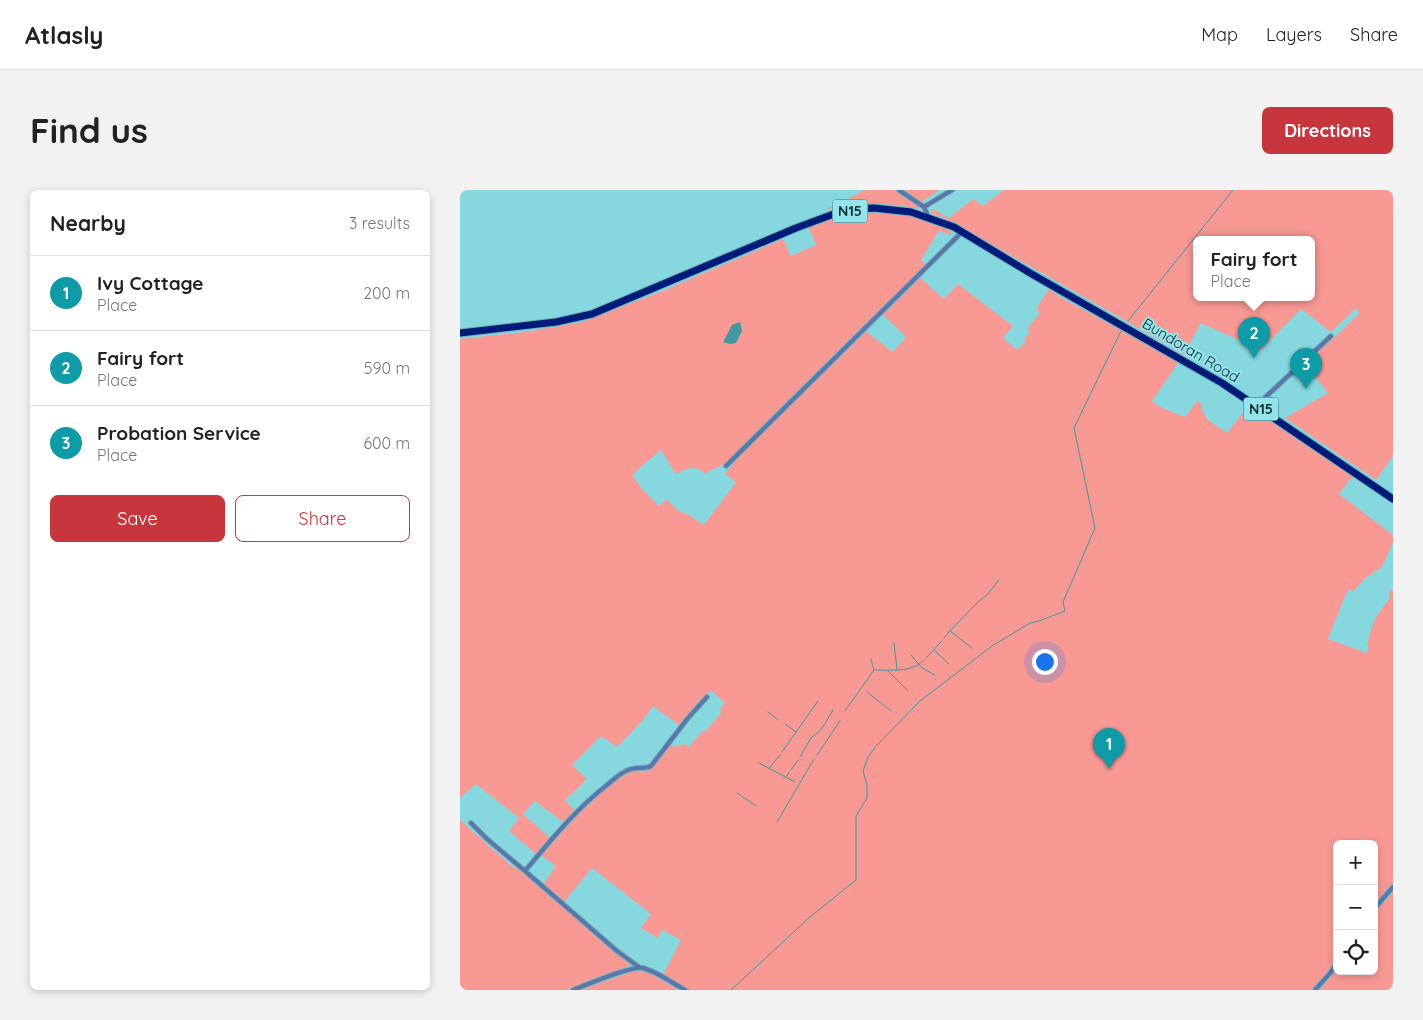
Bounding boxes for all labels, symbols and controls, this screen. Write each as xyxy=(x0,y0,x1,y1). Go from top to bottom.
text: Atlasly xyxy=(25,20,103,50)
text: Map xyxy=(1201,23,1238,46)
text: Layers xyxy=(1266,23,1322,46)
text: Share xyxy=(1350,23,1398,46)
button: Directions xyxy=(1262,107,1393,154)
text: Find us xyxy=(30,108,148,152)
road number: N15 xyxy=(832,200,868,222)
text: Nearby xyxy=(50,210,126,236)
text: 3 results xyxy=(349,213,410,233)
popup xyxy=(1193,236,1315,301)
text: Fairy fort xyxy=(1210,247,1298,271)
text: Ivy Cottage xyxy=(97,271,204,295)
text: Place xyxy=(1210,271,1251,291)
text: 1 xyxy=(63,283,69,303)
text: 200 m xyxy=(363,283,410,303)
text: Place xyxy=(97,295,137,315)
street label: Bundoran Road xyxy=(1139,314,1243,386)
pin: 2 xyxy=(1238,317,1270,358)
text: Fairy fort xyxy=(97,346,184,370)
pin: 3 xyxy=(1290,348,1322,389)
text: 2 xyxy=(61,358,71,378)
text: 590 m xyxy=(364,358,410,378)
text: Place xyxy=(97,370,137,390)
road number: N15 xyxy=(1244,398,1278,420)
text: Probation Service xyxy=(97,421,261,445)
text: 3 xyxy=(62,433,70,453)
text: 600 m xyxy=(363,433,410,453)
text: Place xyxy=(97,445,137,465)
button: Save xyxy=(50,495,225,542)
button: Share xyxy=(235,495,410,542)
your location xyxy=(1032,649,1058,675)
pin: 1 xyxy=(1093,728,1125,769)
map controls xyxy=(1333,840,1378,975)
button: + xyxy=(1333,840,1378,885)
button: − xyxy=(1333,885,1378,930)
button: locate xyxy=(1333,930,1378,975)

